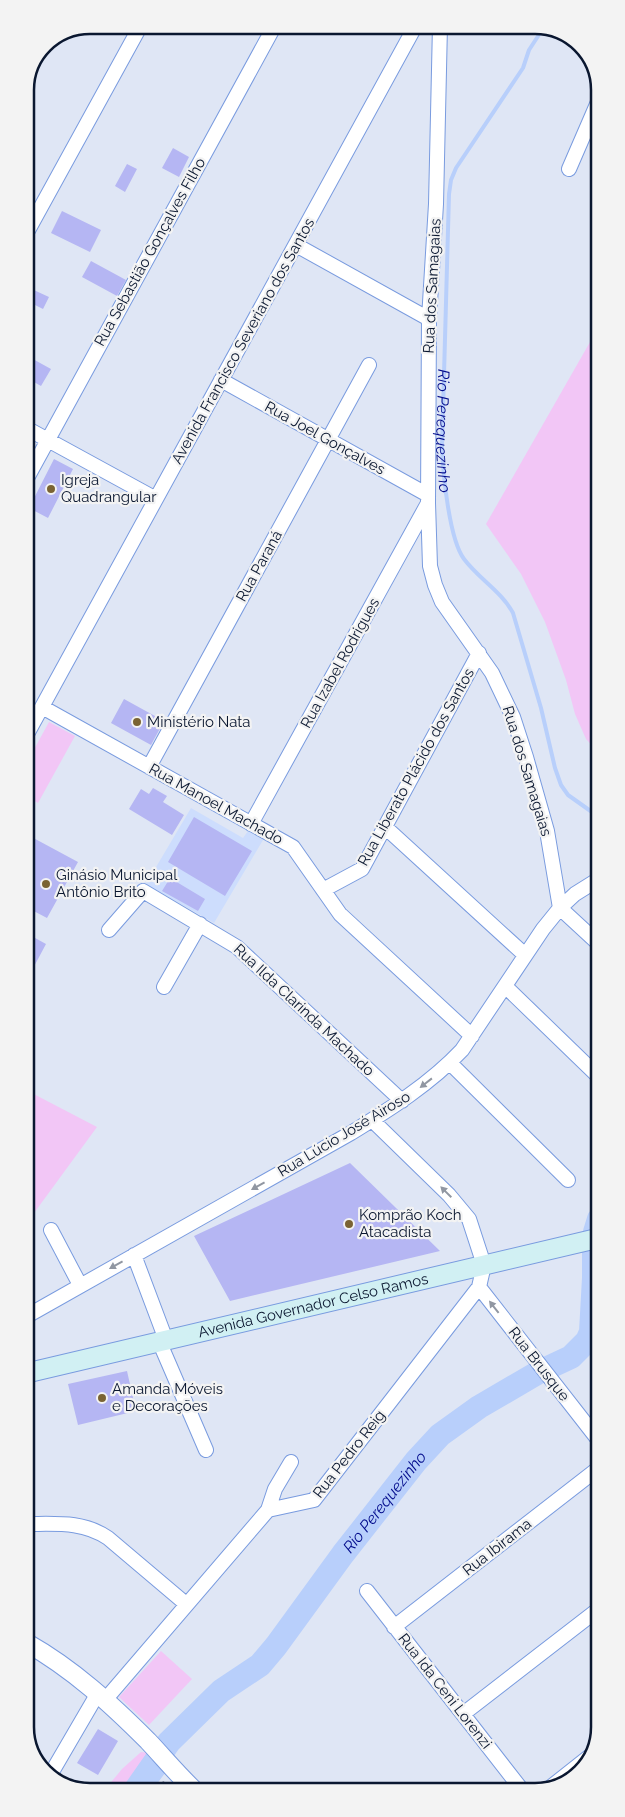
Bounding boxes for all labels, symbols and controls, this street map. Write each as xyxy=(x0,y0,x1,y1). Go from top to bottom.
street label: Rua Sebastião Gonçalves Filho xyxy=(91,155,209,349)
street label: Avenida Francisco Severiano dos Santos xyxy=(168,215,318,467)
street label: Rua dos Samagaias xyxy=(419,218,445,354)
water label: Rio Perequezinho xyxy=(432,369,455,494)
street label: Rua Joel Gonçalves xyxy=(262,397,388,479)
place label: Igreja Quadrangular xyxy=(61,471,157,506)
marker: Igreja Quadrangular xyxy=(45,483,57,495)
street label: Rua Paraná xyxy=(232,527,286,605)
street label: Rua Izabel Rodrigues xyxy=(297,595,383,731)
street label: Rua Liberato Plácido dos Santos xyxy=(354,665,478,869)
street label: Rua dos Samagaias xyxy=(499,704,555,838)
place label: Ministério Nata xyxy=(147,713,251,731)
marker: Ministério Nata xyxy=(131,716,143,728)
street label: Rua Manoel Machado xyxy=(146,760,286,848)
place label: Ginásio Municipal Antônio Brito xyxy=(56,866,178,901)
marker: Ginásio Municipal Antônio Brito xyxy=(40,878,52,890)
street label: Rua Ilda Clarinda Machado xyxy=(230,940,378,1080)
one-way arrow xyxy=(419,1078,433,1088)
street label: Rua Lúcio José Airoso xyxy=(275,1087,413,1181)
one-way arrow xyxy=(250,1182,265,1190)
one-way arrow xyxy=(440,1186,452,1198)
place label: Komprão Koch Atacadista xyxy=(359,1206,461,1241)
marker: Komprão Koch Atacadista xyxy=(343,1218,355,1230)
one-way arrow xyxy=(109,1261,122,1270)
street label: Avenida Governador Celso Ramos xyxy=(196,1270,430,1341)
one-way arrow xyxy=(489,1301,500,1314)
street label: Rua Brusque xyxy=(505,1323,574,1405)
place label: Amanda Móveis e Decorações xyxy=(112,1380,223,1415)
marker: Amanda Móveis e Decorações xyxy=(96,1392,108,1404)
street label: Rua Pedro Reig xyxy=(309,1406,389,1502)
water label: Rio Perequezinho xyxy=(339,1447,430,1556)
street label: Rua Ibirama xyxy=(459,1515,535,1579)
street label: Rua Ida Ceni Lorenzi xyxy=(394,1630,496,1752)

